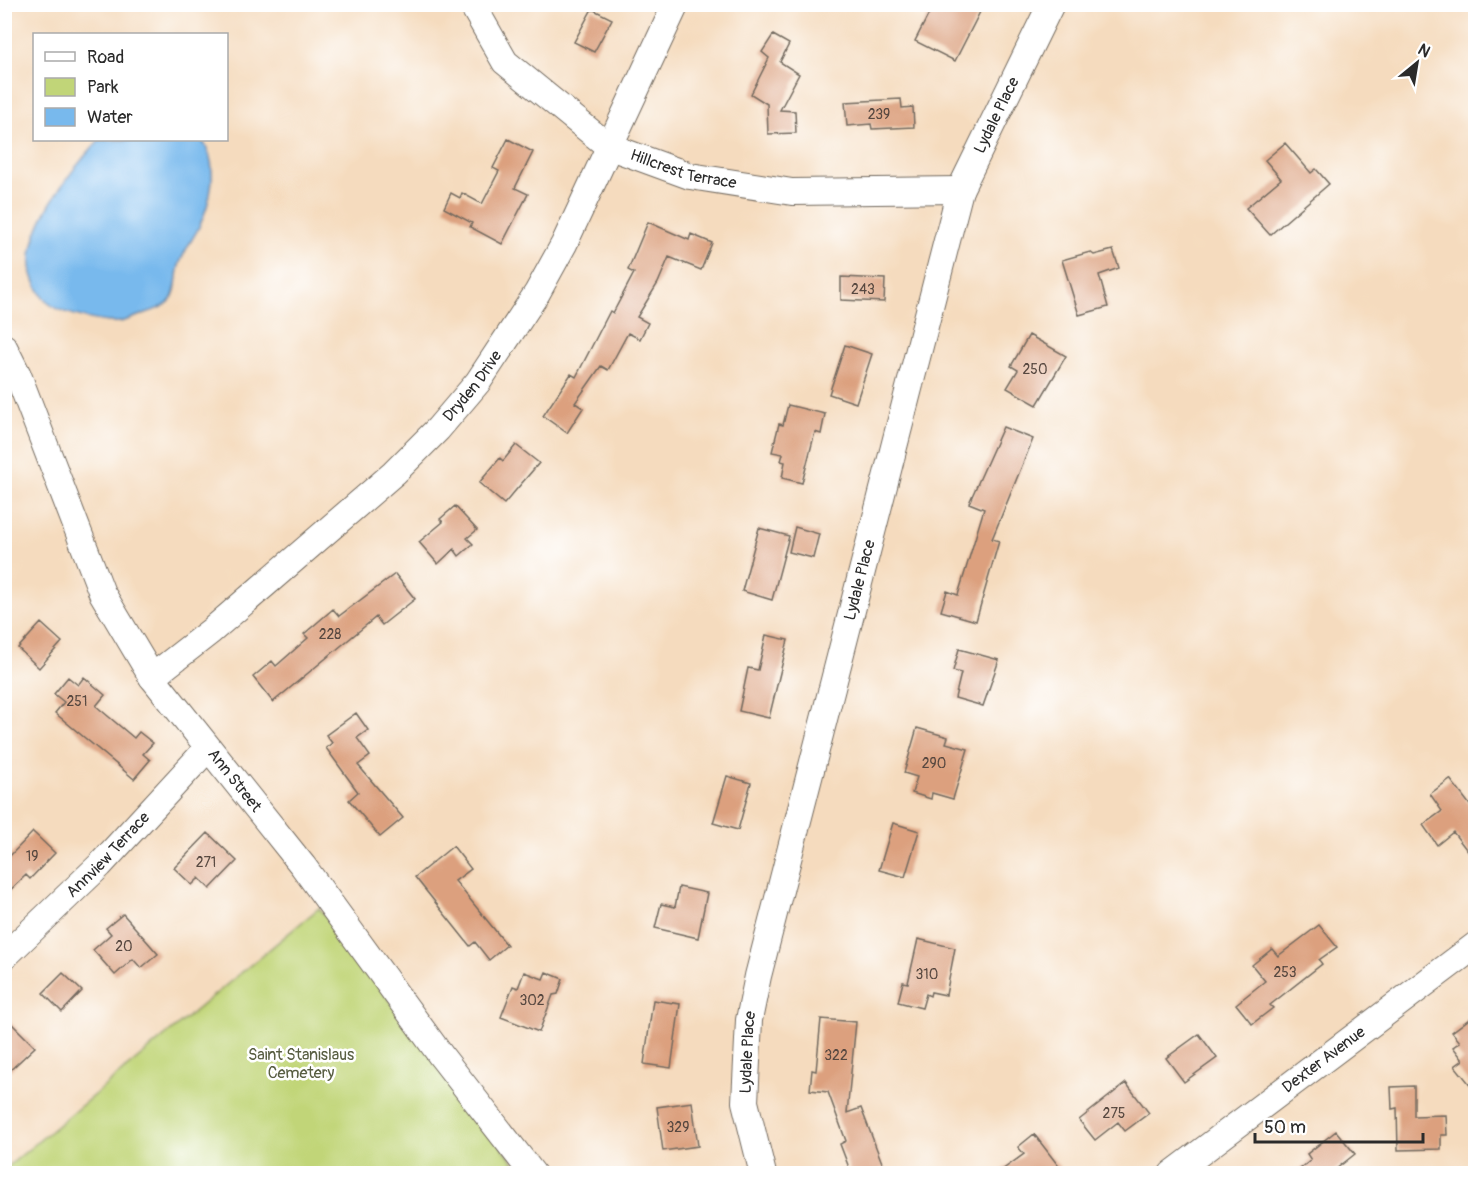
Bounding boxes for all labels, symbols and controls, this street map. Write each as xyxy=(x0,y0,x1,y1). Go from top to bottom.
legend xyxy=(33,33,228,141)
north arrow xyxy=(1387,33,1447,93)
text: N xyxy=(1414,40,1434,62)
text: Road xyxy=(87,46,124,69)
street label: Lydale Place xyxy=(969,74,1024,157)
text: Park xyxy=(87,76,119,99)
text: Water xyxy=(87,106,133,129)
house number: 239 xyxy=(868,106,890,123)
street label: Hillcrest Terrace xyxy=(627,145,738,193)
house number: 243 xyxy=(851,281,875,298)
street label: Dryden Drive xyxy=(439,346,506,426)
house number: 250 xyxy=(1023,361,1047,378)
street label: Lydale Place xyxy=(840,538,880,623)
house number: 228 xyxy=(319,626,341,643)
house number: 251 xyxy=(67,693,87,710)
street label: Ann Street xyxy=(203,745,266,817)
house number: 290 xyxy=(922,755,946,772)
street label: Annview Terrace xyxy=(62,808,154,902)
house number: 19 xyxy=(26,848,38,865)
house number: 271 xyxy=(196,854,216,871)
house number: 20 xyxy=(115,938,133,955)
house number: 253 xyxy=(1273,964,1297,981)
house number: 310 xyxy=(916,966,938,983)
house number: 302 xyxy=(519,992,545,1009)
street label: Lydale Place xyxy=(735,1009,761,1094)
street label: Dexter Avenue xyxy=(1278,1022,1369,1097)
park label: Saint Stanislaus Cemetery xyxy=(248,1045,354,1083)
house number: 322 xyxy=(824,1047,848,1064)
house number: 275 xyxy=(1103,1105,1125,1122)
scale bar xyxy=(1255,1106,1423,1144)
text: 50 m xyxy=(1264,1116,1306,1139)
house number: 329 xyxy=(667,1119,689,1136)

